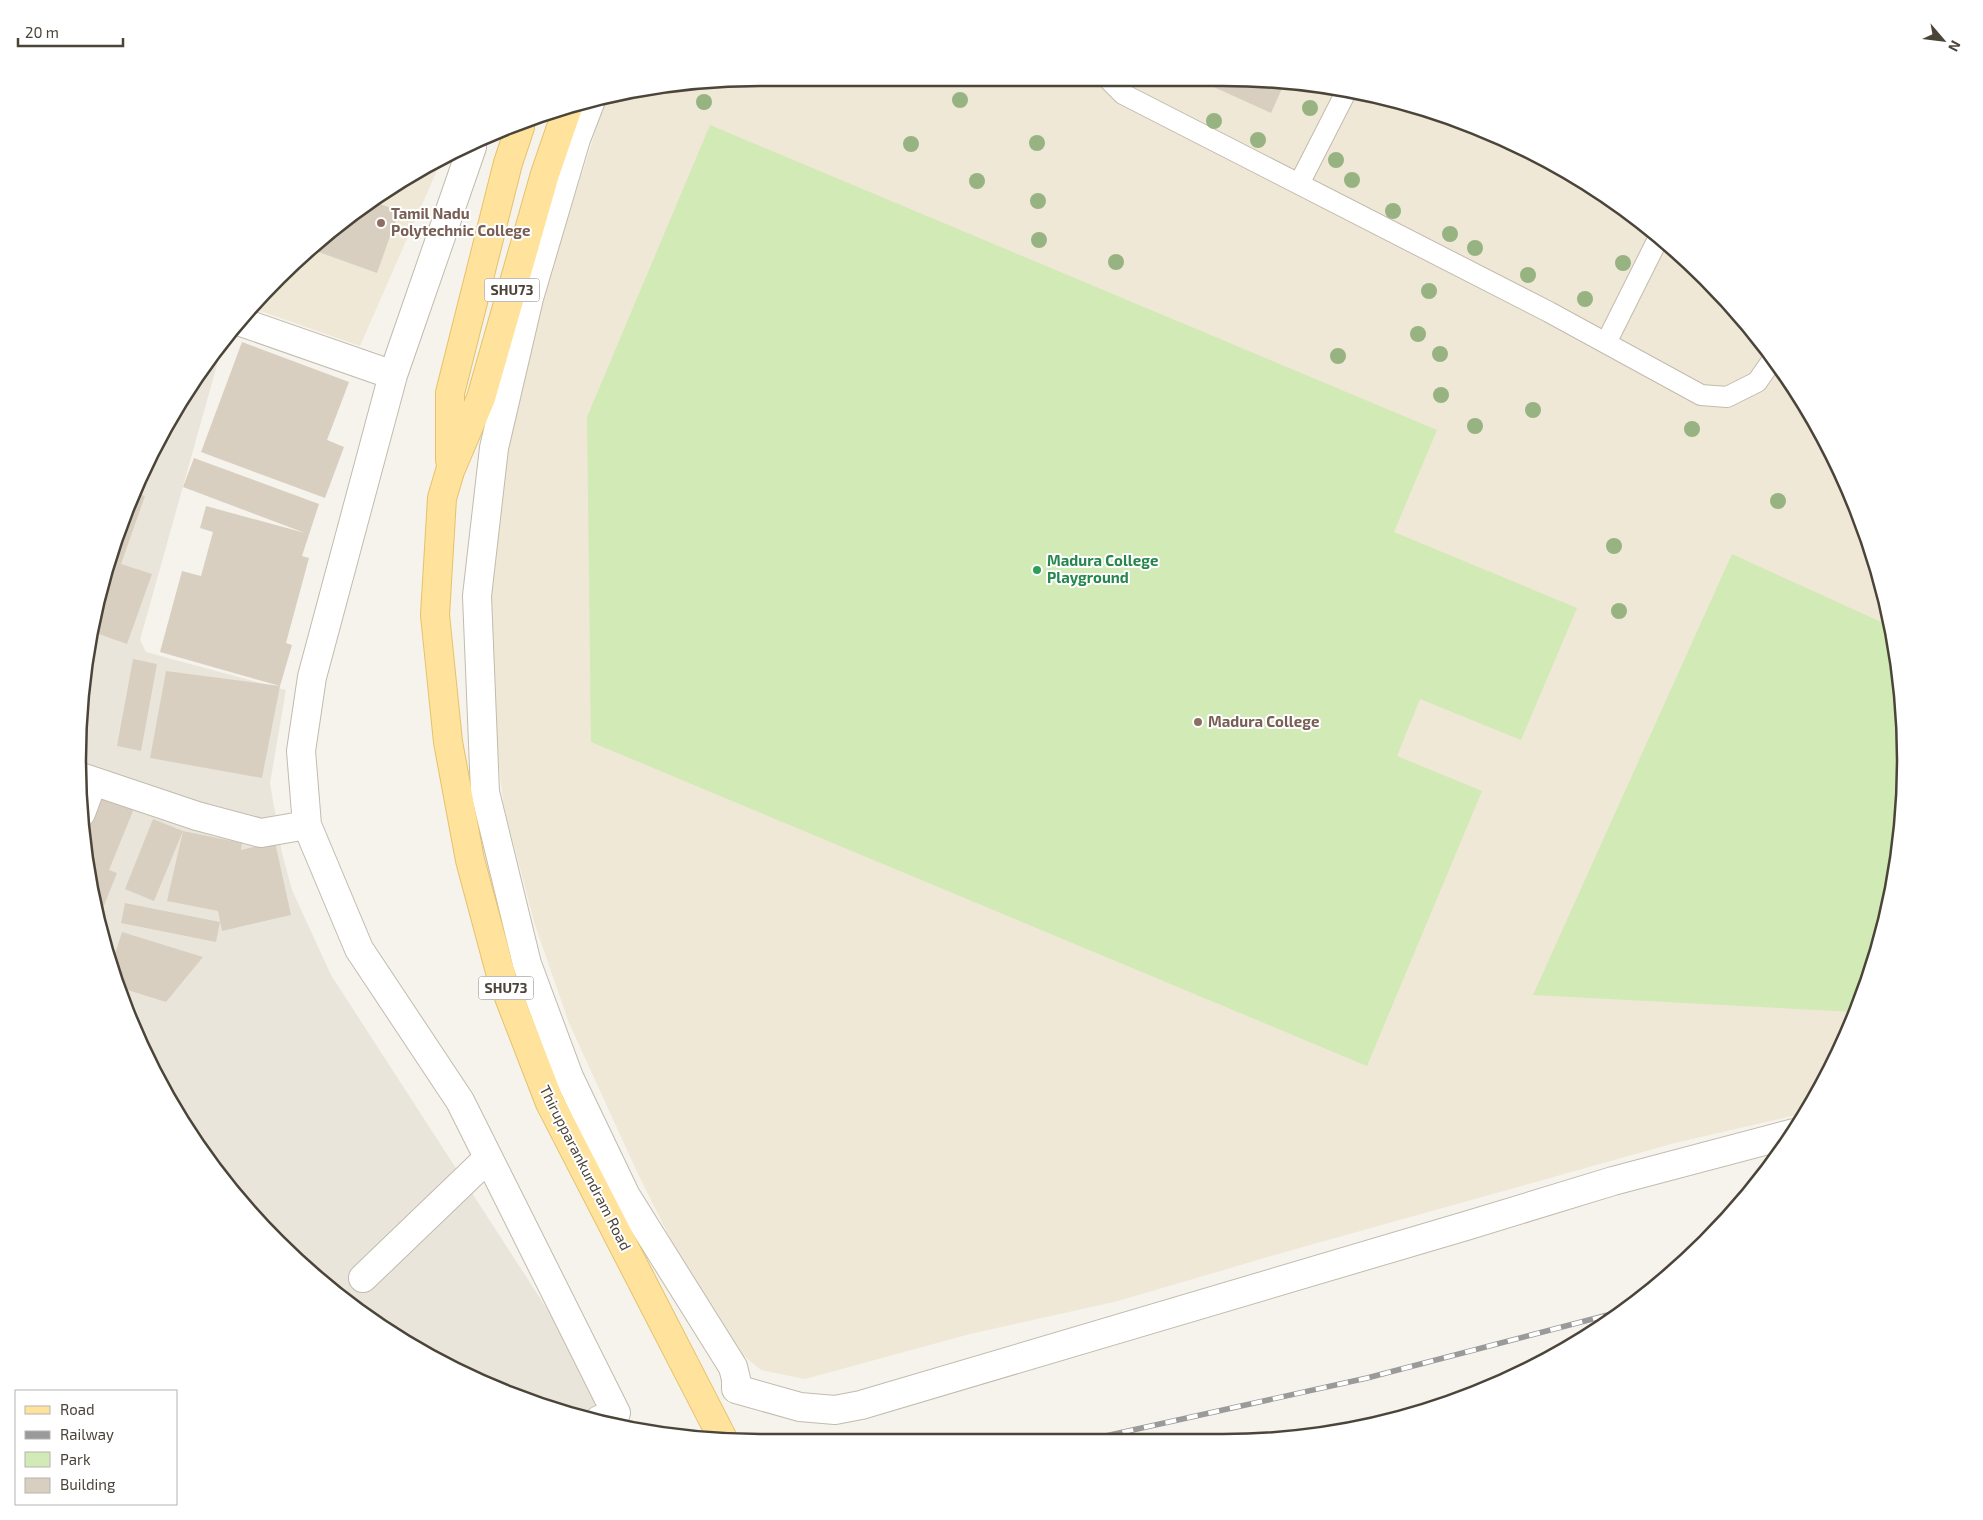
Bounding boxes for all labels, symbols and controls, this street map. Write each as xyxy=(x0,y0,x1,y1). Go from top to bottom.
scale bar xyxy=(18,15,122,47)
north arrow xyxy=(1918,15,1968,65)
text: 20 m xyxy=(25,23,59,41)
text: N xyxy=(1945,38,1965,55)
place label: Tamil Nadu Polytechnic College xyxy=(391,204,530,240)
marker: Tamil Nadu Polytechnic College xyxy=(375,217,387,229)
road number: SHU73 xyxy=(484,278,540,302)
place label: Madura College Playground xyxy=(1047,551,1158,587)
marker: Madura College Playground xyxy=(1031,564,1043,576)
place label: Madura College xyxy=(1208,712,1319,730)
marker: Madura College xyxy=(1192,716,1204,728)
road number: SHU73 xyxy=(478,976,534,1000)
street label: Thirupparankundram Road xyxy=(536,1082,635,1253)
legend xyxy=(15,1390,178,1505)
text: Road xyxy=(60,1400,95,1418)
text: Railway xyxy=(60,1425,114,1443)
text: Park xyxy=(60,1450,91,1468)
text: Building xyxy=(60,1475,116,1493)

